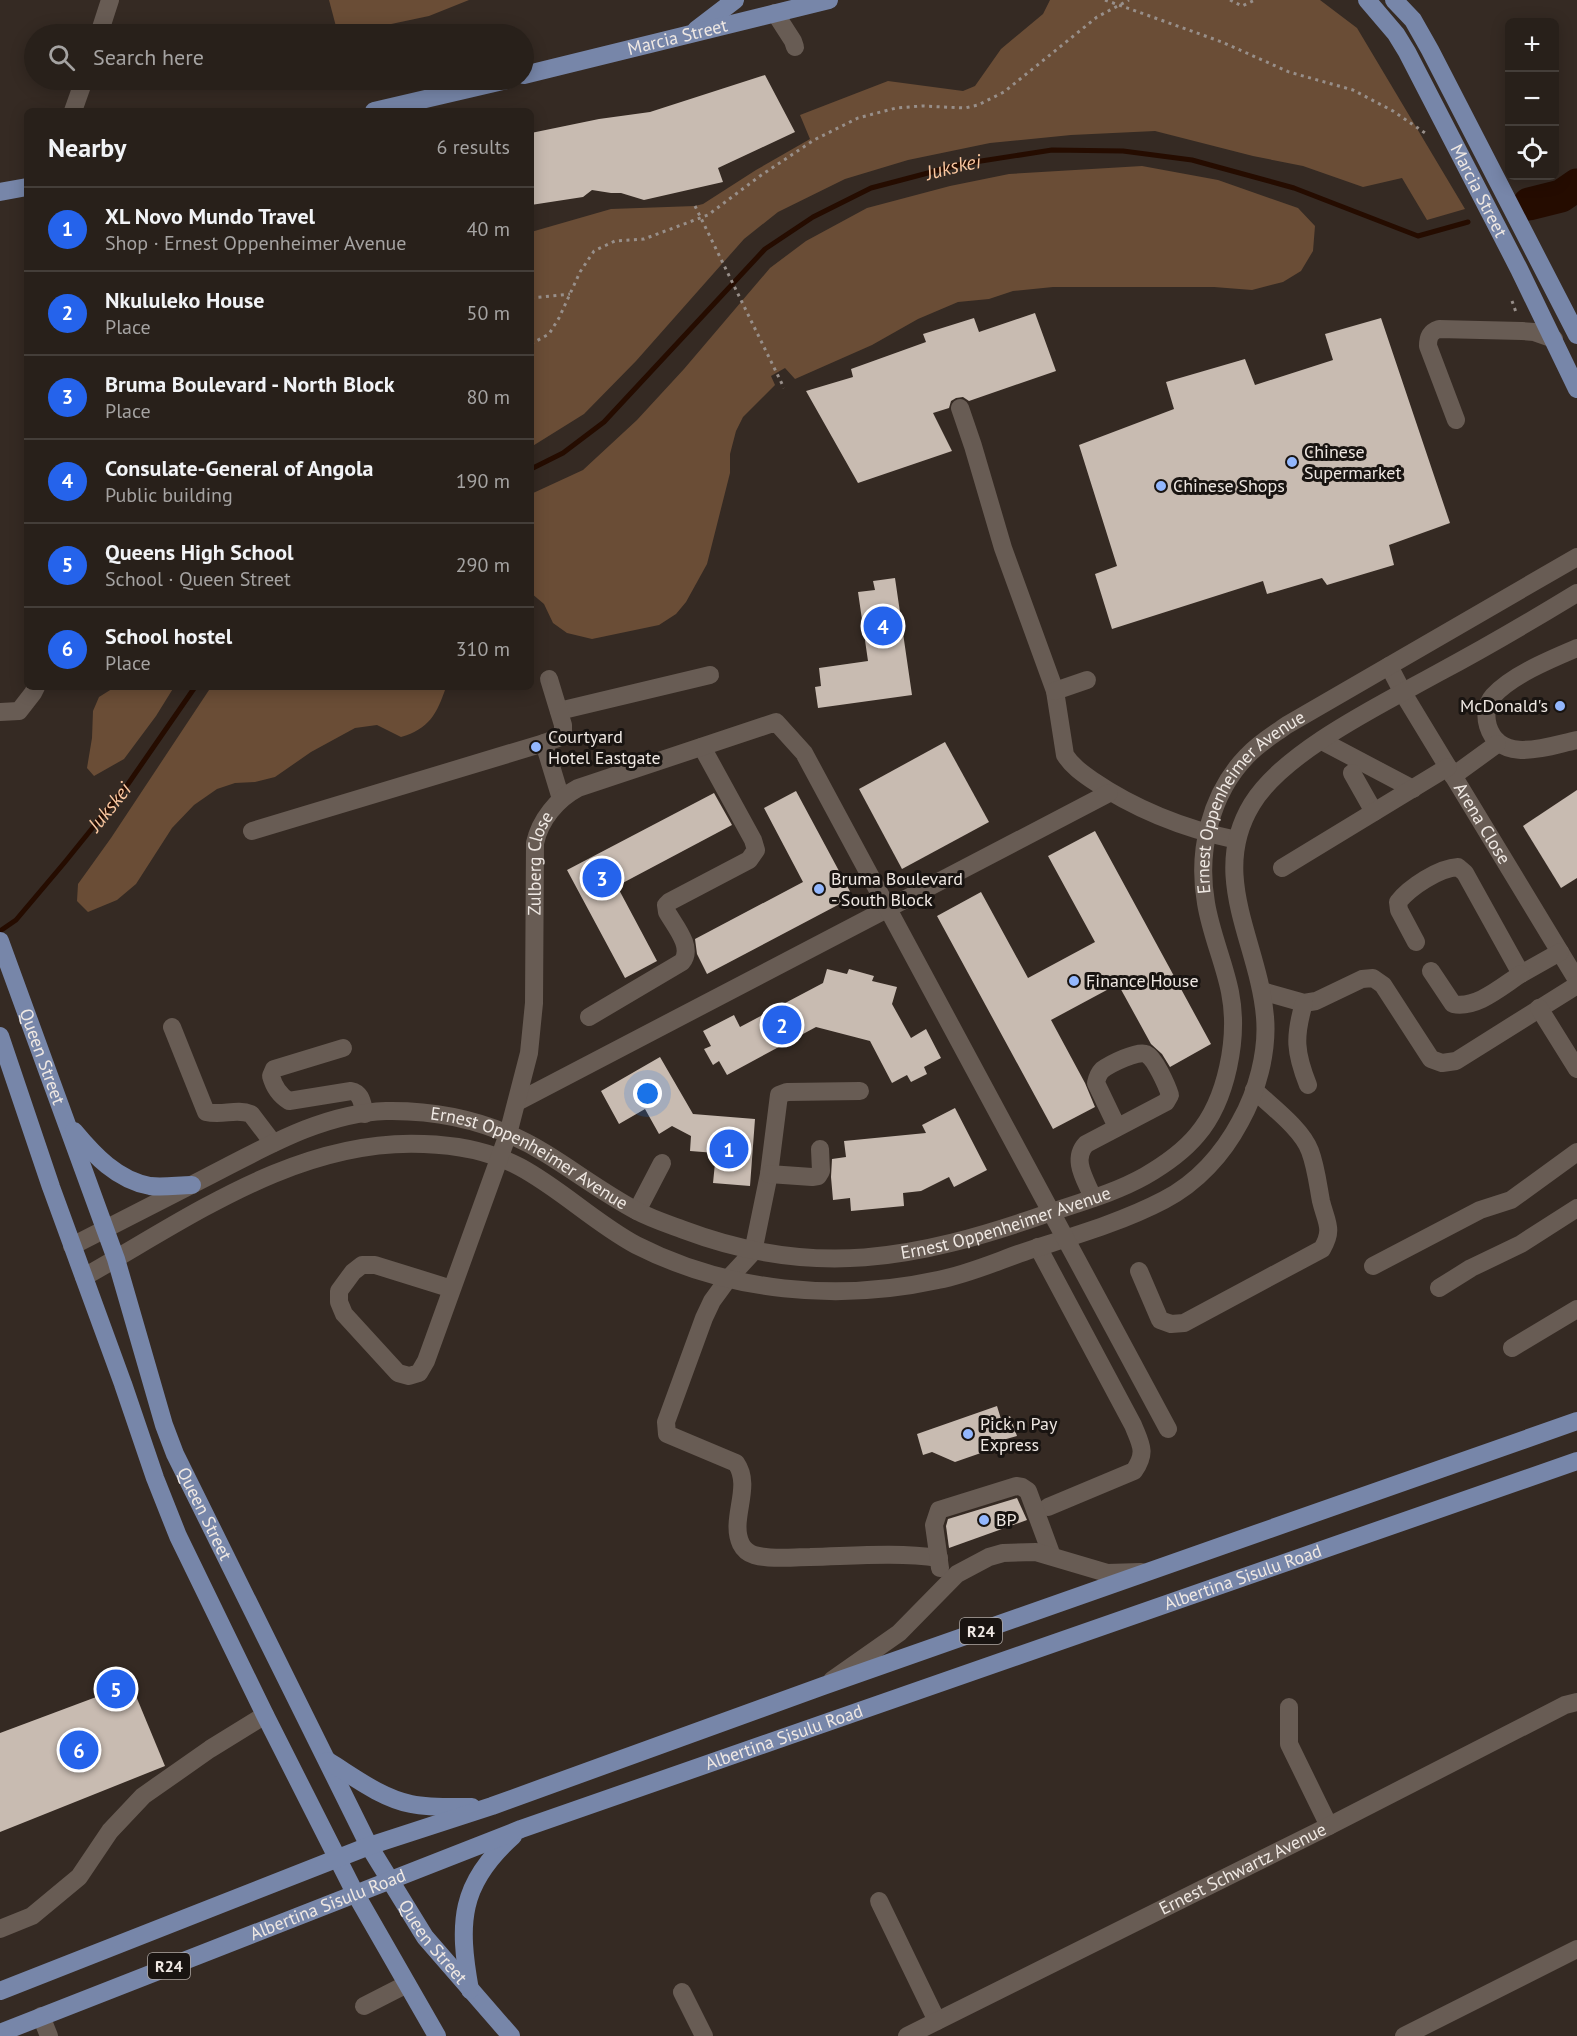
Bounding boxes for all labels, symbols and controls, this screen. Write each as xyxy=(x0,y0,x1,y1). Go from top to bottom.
street label: Marcia Street xyxy=(625,13,730,60)
map controls xyxy=(1505,18,1559,180)
button: + xyxy=(1505,18,1559,72)
search box xyxy=(24,24,534,90)
icon: search xyxy=(45,41,78,74)
text: Search here xyxy=(93,43,204,71)
button: − xyxy=(1505,72,1559,126)
button: locate xyxy=(1505,126,1559,180)
text: Nearby xyxy=(48,131,126,164)
text: 6 results xyxy=(437,134,510,160)
street label: Marcia Street xyxy=(1445,140,1513,241)
water label: Jukskei xyxy=(921,148,983,187)
text: XL Novo Mundo Travel xyxy=(105,202,315,230)
text: 1 xyxy=(62,216,73,242)
text: 40 m xyxy=(467,216,510,242)
text: Shop · Ernest Oppenheimer Avenue xyxy=(105,230,407,256)
text: Nkululeko House xyxy=(105,286,264,314)
text: 2 xyxy=(62,300,73,326)
text: 50 m xyxy=(467,300,510,326)
text: Place xyxy=(105,314,151,340)
text: Bruma Boulevard - North Block xyxy=(105,370,395,398)
text: 3 xyxy=(62,384,73,410)
text: 80 m xyxy=(467,384,510,410)
text: Place xyxy=(105,398,151,424)
place label: Chinese Supermarket xyxy=(1304,440,1402,484)
text: Consulate-General of Angola xyxy=(105,454,373,482)
marker: Chinese Supermarket xyxy=(1285,455,1299,469)
text: 4 xyxy=(62,468,73,494)
text: 190 m xyxy=(456,468,510,494)
place label: Chinese Shops xyxy=(1173,474,1285,497)
marker: Chinese Shops xyxy=(1154,479,1168,493)
text: Public building xyxy=(105,482,233,508)
text: Queens High School xyxy=(105,538,294,566)
text: 5 xyxy=(62,552,73,578)
text: 290 m xyxy=(456,552,510,578)
text: School · Queen Street xyxy=(105,566,291,592)
pin: 4 xyxy=(864,604,902,648)
text: School hostel xyxy=(105,622,232,650)
text: 6 xyxy=(62,636,73,662)
text: 310 m xyxy=(456,636,510,662)
text: Place xyxy=(105,650,151,676)
place label: McDonald's xyxy=(1460,694,1548,717)
marker: McDonald's xyxy=(1553,699,1567,713)
street label: Ernest Oppenheimer Avenue xyxy=(1191,705,1309,895)
place label: Courtyard Hotel Eastgate xyxy=(548,725,661,769)
marker: Courtyard Hotel Eastgate xyxy=(529,740,543,754)
water label: Jukskei xyxy=(81,777,138,838)
street label: Arena Close xyxy=(1449,778,1516,868)
street label: Zulberg Close xyxy=(523,806,558,916)
pin: 3 xyxy=(582,856,622,900)
place label: Bruma Boulevard - South Block xyxy=(831,867,963,911)
marker: Bruma Boulevard - South Block xyxy=(812,882,826,896)
place label: Finance House xyxy=(1086,969,1199,992)
marker: Finance House xyxy=(1067,974,1081,988)
pin: 2 xyxy=(762,1002,802,1048)
street label: Queen Street xyxy=(15,1005,71,1108)
your location xyxy=(633,1079,662,1108)
street label: Ernest Oppenheimer Avenue xyxy=(429,1101,632,1214)
pin: 1 xyxy=(710,1126,748,1172)
street label: Ernest Oppenheimer Avenue xyxy=(899,1181,1114,1264)
place label: Pick n Pay Express xyxy=(980,1412,1058,1456)
marker: Pick n Pay Express xyxy=(961,1427,975,1441)
street label: Queen Street xyxy=(172,1463,238,1564)
place label: BP xyxy=(996,1508,1017,1531)
marker: BP xyxy=(977,1513,991,1527)
street label: Albertina Sisulu Road xyxy=(1161,1539,1325,1615)
road number: R24 xyxy=(960,1618,1002,1644)
pin: 5 xyxy=(96,1666,136,1712)
street label: Albertina Sisulu Road xyxy=(702,1699,866,1775)
pin: 6 xyxy=(60,1728,98,1772)
street label: Ernest Schwartz Avenue xyxy=(1155,1817,1330,1920)
street label: Albertina Sisulu Road xyxy=(246,1863,409,1945)
street label: Queen Street xyxy=(394,1895,473,1989)
road number: R24 xyxy=(148,1953,190,1979)

